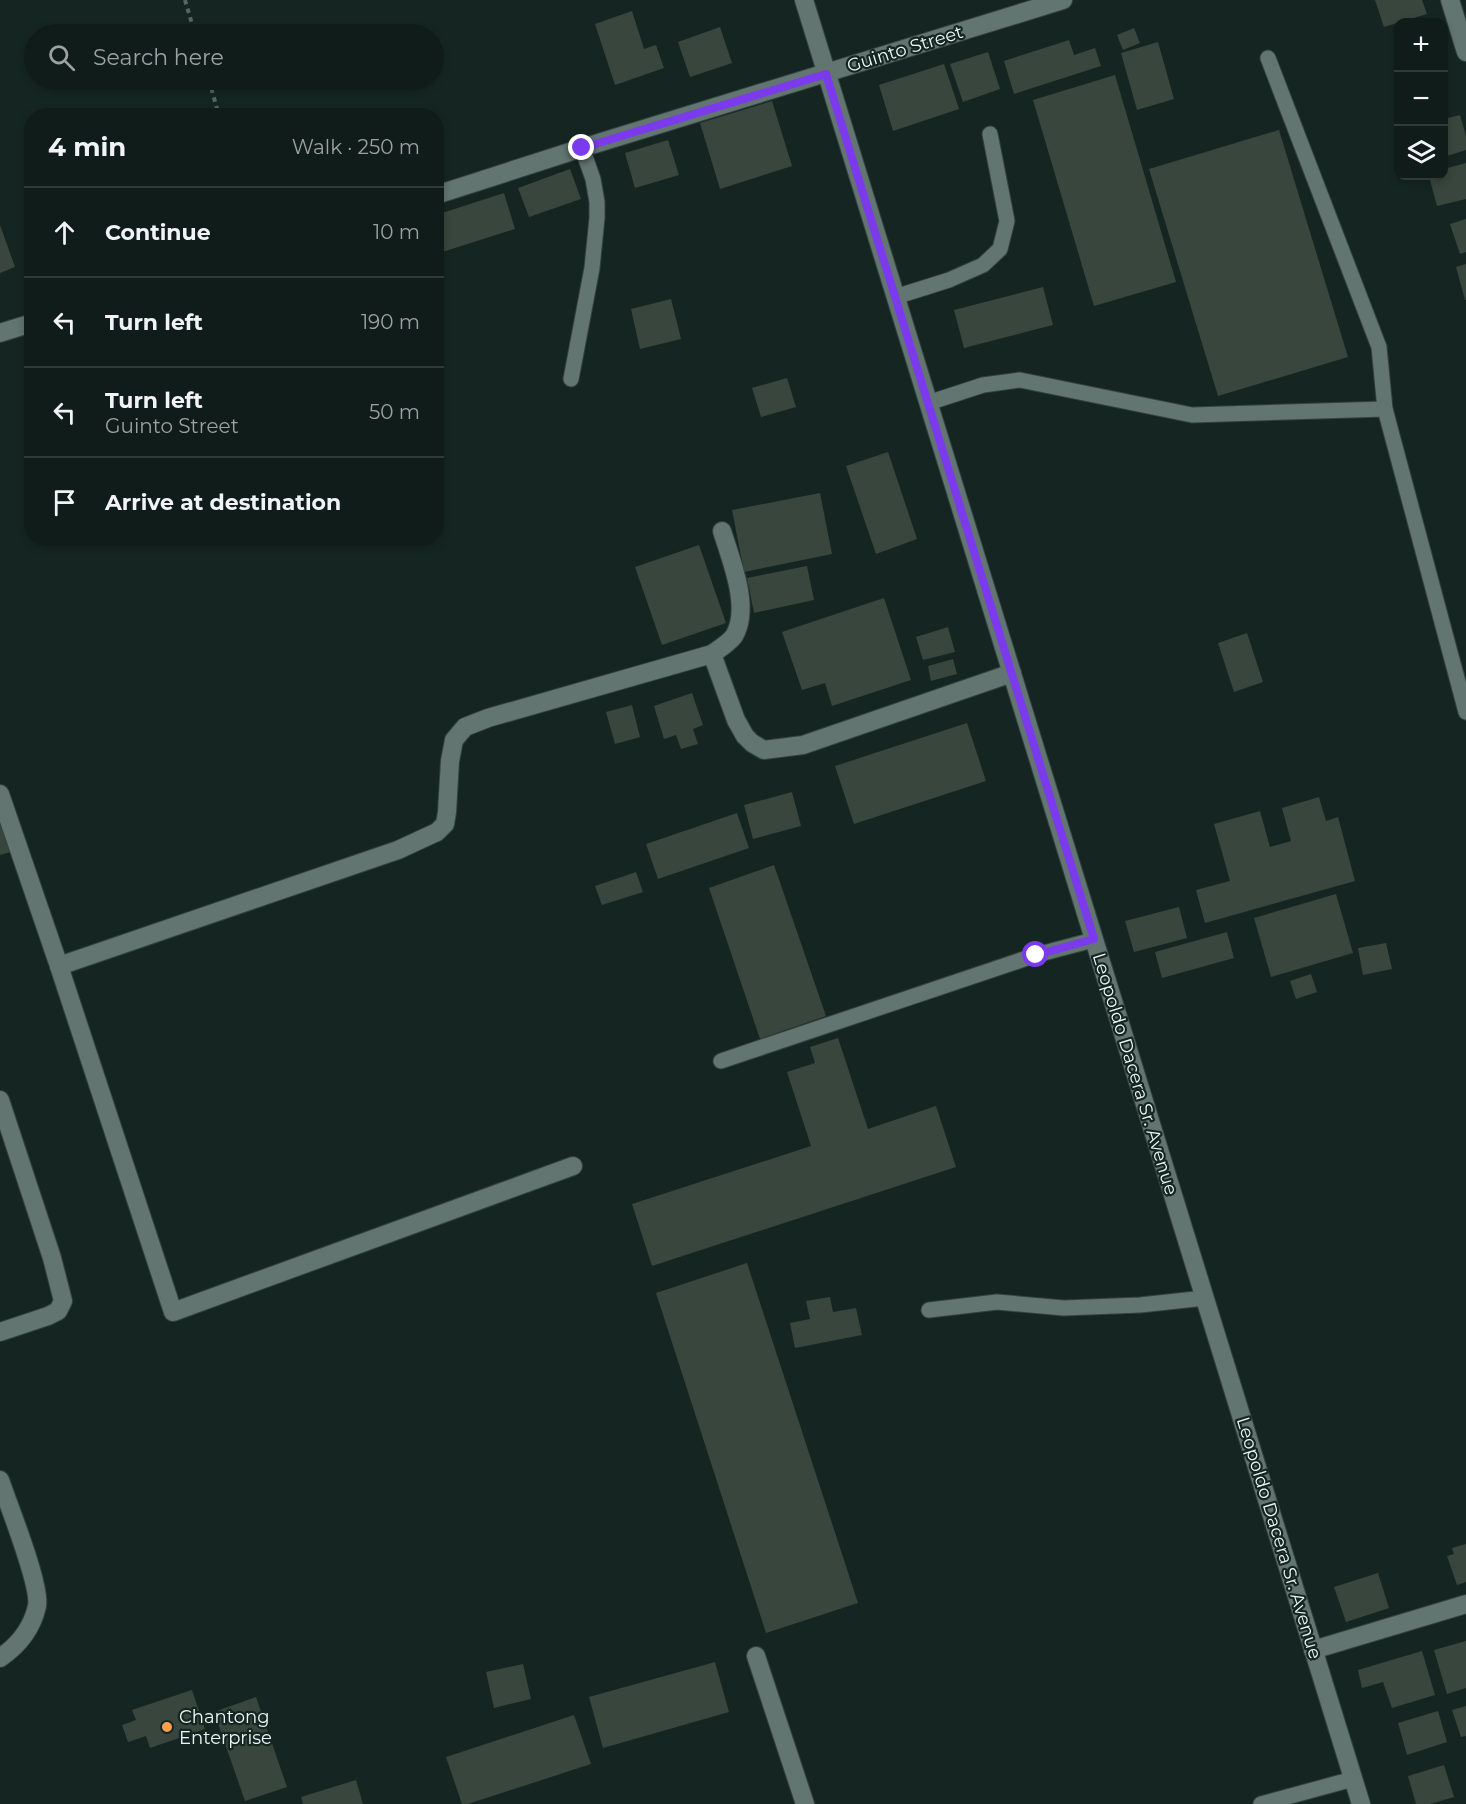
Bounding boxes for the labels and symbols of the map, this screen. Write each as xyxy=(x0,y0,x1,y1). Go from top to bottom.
street label: Guinto Street xyxy=(844,21,966,77)
route end xyxy=(568,134,594,160)
route start xyxy=(1022,941,1048,967)
street label: Leopoldo Dacera Sr. Avenue xyxy=(1088,950,1182,1198)
street label: Leopoldo Dacera Sr. Avenue xyxy=(1232,1414,1326,1662)
place label: Chantong Enterprise xyxy=(179,1706,272,1749)
marker: Chantong Enterprise xyxy=(160,1720,174,1734)

